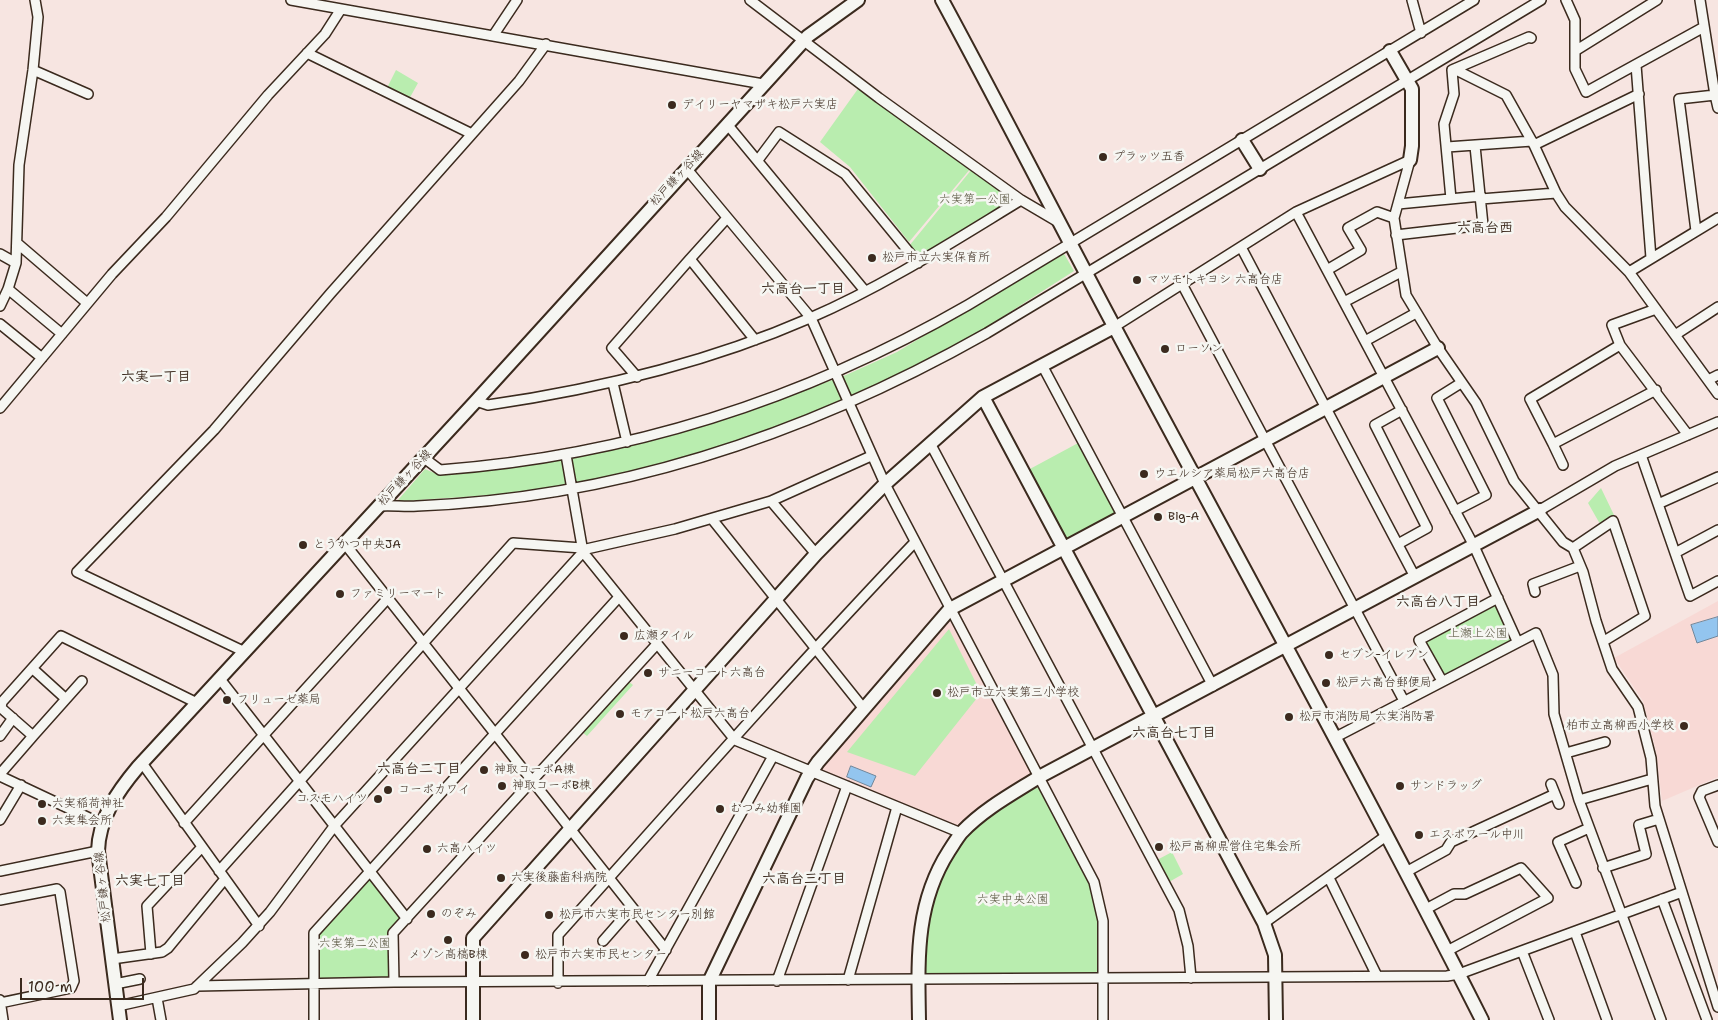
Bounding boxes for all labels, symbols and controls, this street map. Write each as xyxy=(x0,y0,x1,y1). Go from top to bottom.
place label: デイリーヤマザキ松戸六実店 xyxy=(682,98,838,112)
marker: デイリーヤマザキ松戸六実店 xyxy=(666,99,678,111)
street label: 松戸鎌ヶ谷線 xyxy=(647,147,707,209)
place label: プラッツ五香 xyxy=(1113,150,1185,164)
marker: プラッツ五香 xyxy=(1097,151,1109,163)
park label: 六実第一公園 xyxy=(939,193,1011,207)
district label: 六高台西 xyxy=(1457,220,1513,236)
place label: 松戸市立六実保育所 xyxy=(882,251,990,265)
marker: 松戸市立六実保育所 xyxy=(866,252,878,264)
place label: マツモトキヨシ 六高台店 xyxy=(1147,273,1283,287)
marker: マツモトキヨシ 六高台店 xyxy=(1131,274,1143,286)
district label: 六高台一丁目 xyxy=(761,281,845,297)
place label: ローソン xyxy=(1175,342,1223,356)
marker: ローソン xyxy=(1159,343,1171,355)
district label: 六実一丁目 xyxy=(121,369,191,385)
street label: 松戸鎌ヶ谷線 xyxy=(375,447,435,509)
place label: ウエルシア薬局松戸六高台店 xyxy=(1154,467,1310,481)
marker: ウエルシア薬局松戸六高台店 xyxy=(1138,468,1150,480)
place label: Big-A xyxy=(1168,510,1199,524)
marker: Big-A xyxy=(1152,511,1164,523)
place label: とうかつ中央JA xyxy=(313,538,401,552)
marker: とうかつ中央JA xyxy=(297,539,309,551)
place label: ファミリーマート xyxy=(350,587,446,601)
marker: ファミリーマート xyxy=(334,588,346,600)
district label: 六高台八丁目 xyxy=(1396,594,1480,610)
park label: 上瀬上公園 xyxy=(1448,627,1508,641)
place label: 広瀬タイル xyxy=(634,629,694,643)
marker: 広瀬タイル xyxy=(618,630,630,642)
place label: セブン-イレブン xyxy=(1339,648,1429,662)
marker: セブン-イレブン xyxy=(1323,649,1335,661)
place label: サニーコート六高台 xyxy=(658,666,766,680)
marker: サニーコート六高台 xyxy=(642,667,654,679)
place label: 松戸六高台郵便局 xyxy=(1336,676,1432,690)
marker: 松戸六高台郵便局 xyxy=(1320,677,1332,689)
place label: 松戸市立六実第三小学校 xyxy=(947,686,1079,700)
marker: 松戸市立六実第三小学校 xyxy=(931,687,943,699)
place label: フリューゼ薬局 xyxy=(237,693,321,707)
marker: フリューゼ薬局 xyxy=(221,694,233,706)
place label: モアコート松戸六高台 xyxy=(630,707,750,721)
marker: モアコート松戸六高台 xyxy=(614,708,626,720)
place label: 松戸市消防局 六実消防署 xyxy=(1299,710,1435,724)
marker: 松戸市消防局 六実消防署 xyxy=(1283,711,1295,723)
place label: 柏市立高柳西小学校 xyxy=(1566,719,1674,733)
marker: 柏市立高柳西小学校 xyxy=(1678,720,1690,732)
district label: 六高台七丁目 xyxy=(1132,725,1216,741)
district label: 六高台二丁目 xyxy=(377,761,461,777)
place label: 神取コーポA棟 xyxy=(494,763,575,777)
marker: 神取コーポA棟 xyxy=(478,764,490,776)
place label: 神取コーポB棟 xyxy=(512,779,591,793)
place label: サンドラッグ xyxy=(1410,779,1482,793)
marker: 神取コーポB棟 xyxy=(496,780,508,792)
marker: サンドラッグ xyxy=(1394,780,1406,792)
place label: コーポカワイ xyxy=(398,783,470,797)
marker: コーポカワイ xyxy=(382,784,394,796)
place label: コスモハイツ xyxy=(296,792,368,806)
marker: コスモハイツ xyxy=(372,793,384,805)
place label: 六実稲荷神社 xyxy=(52,797,124,811)
marker: 六実稲荷神社 xyxy=(36,798,48,810)
place label: むつみ幼稚園 xyxy=(730,802,802,816)
marker: むつみ幼稚園 xyxy=(714,803,726,815)
place label: 六実集会所 xyxy=(52,814,112,828)
marker: 六実集会所 xyxy=(36,815,48,827)
place label: エスポワール中川 xyxy=(1429,828,1525,842)
marker: エスポワール中川 xyxy=(1413,829,1425,841)
place label: 松戸高柳県営住宅集会所 xyxy=(1169,840,1301,854)
marker: 松戸高柳県営住宅集会所 xyxy=(1153,841,1165,853)
place label: 六高ハイツ xyxy=(437,842,497,856)
marker: 六高ハイツ xyxy=(421,843,433,855)
street label: 松戸鎌ヶ谷線 xyxy=(92,850,114,924)
place label: 六実後藤歯科病院 xyxy=(511,871,607,885)
district label: 六高台三丁目 xyxy=(762,871,846,887)
marker: 六実後藤歯科病院 xyxy=(495,872,507,884)
district label: 六実七丁目 xyxy=(115,873,185,889)
park label: 六実中央公園 xyxy=(977,893,1049,907)
place label: のぞみ xyxy=(441,907,477,921)
marker: のぞみ xyxy=(425,908,437,920)
place label: 松戸市六実市民センター別館 xyxy=(559,908,715,922)
marker: 松戸市六実市民センター別館 xyxy=(543,909,555,921)
marker: メゾン髙槁B棟 xyxy=(442,934,454,946)
park label: 六実第二公園 xyxy=(319,937,391,951)
place label: メゾン髙槁B棟 xyxy=(408,948,488,962)
place label: 松戸市六実市民センター xyxy=(535,948,667,962)
marker: 松戸市六実市民センター xyxy=(519,949,531,961)
scale bar xyxy=(22,968,146,1000)
text: 100 m xyxy=(28,977,73,997)

